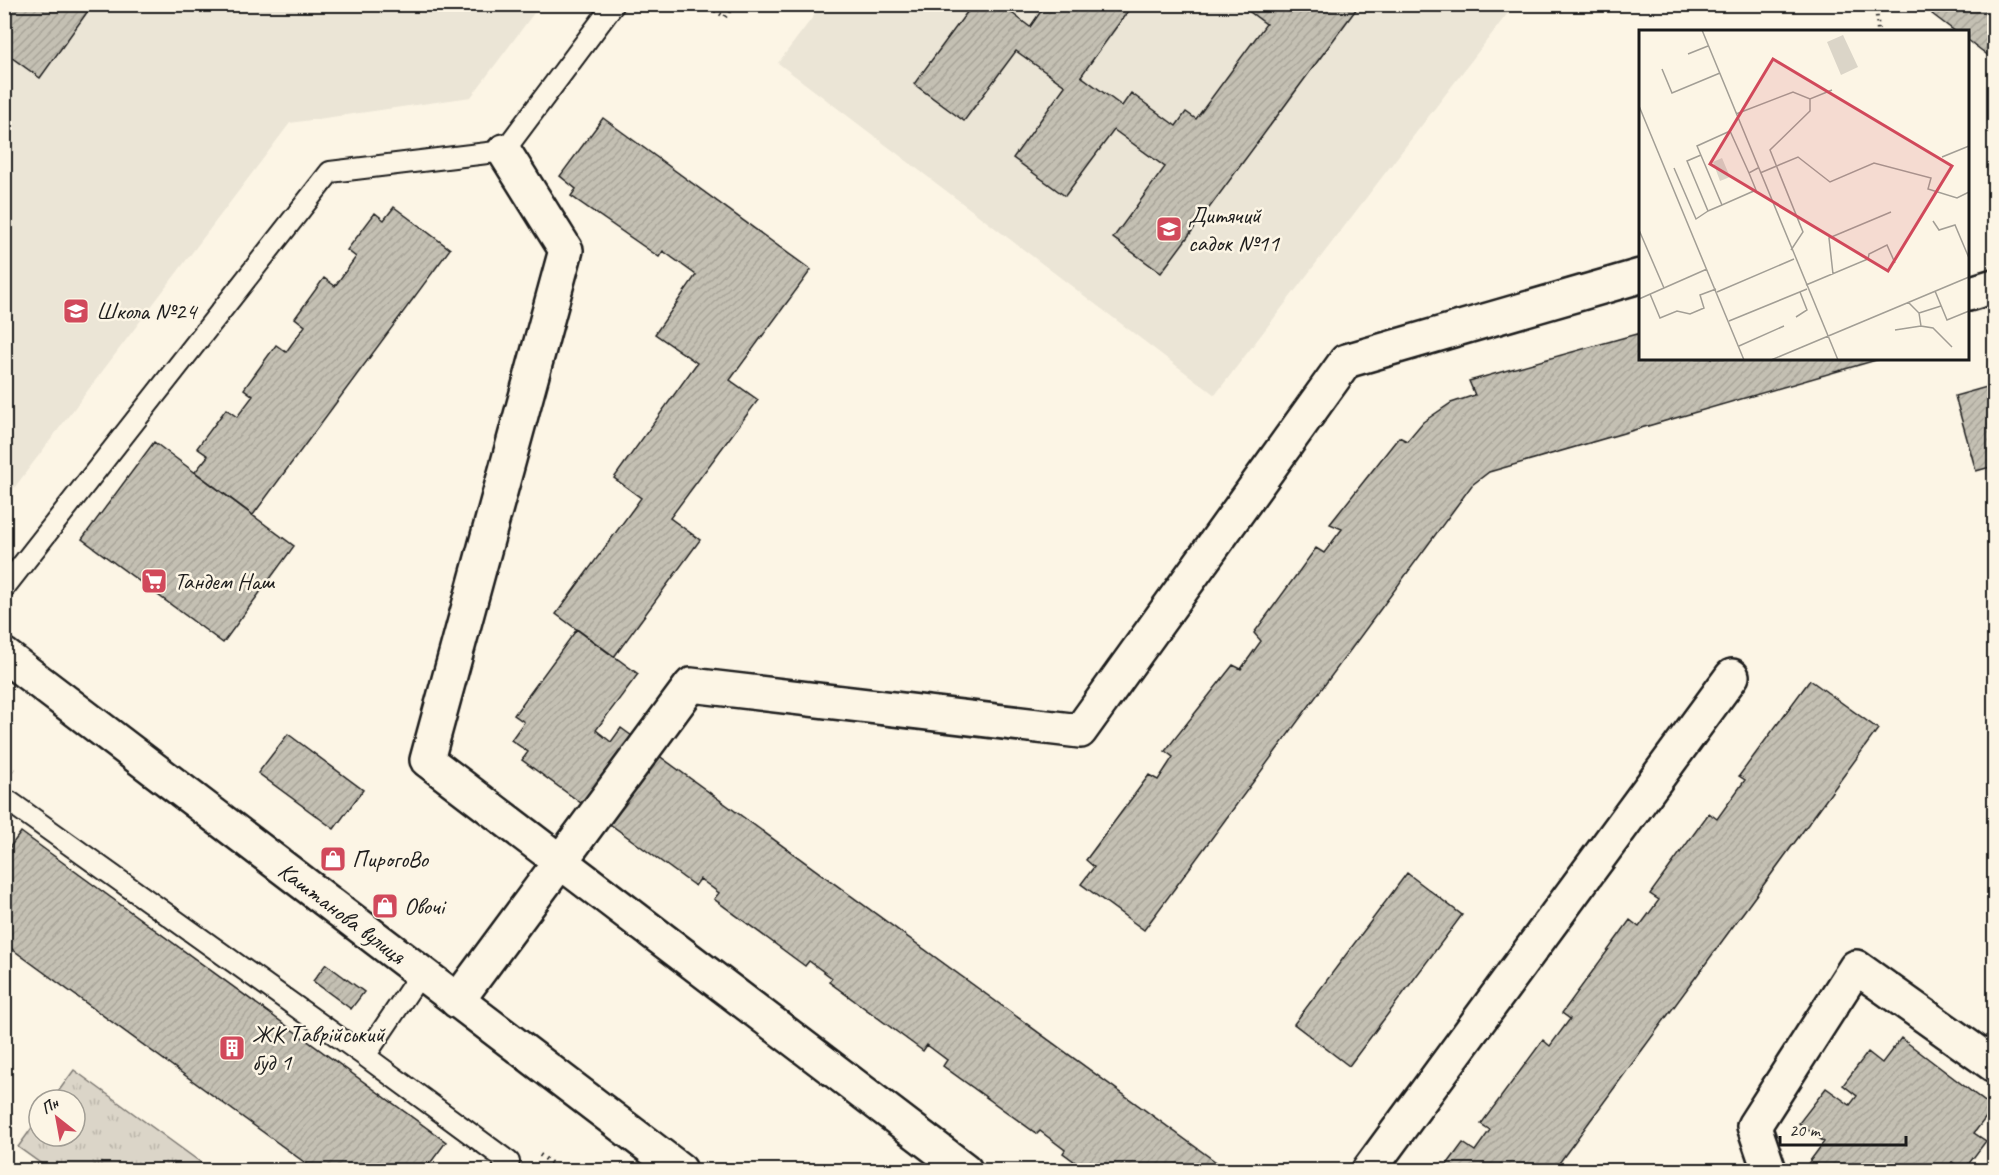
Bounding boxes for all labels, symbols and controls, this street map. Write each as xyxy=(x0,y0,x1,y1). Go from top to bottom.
inset map xyxy=(1639,30,1969,360)
place label: Дитячий садок №11 xyxy=(1188,200,1280,258)
school or university icon: Дитячий садок №11 xyxy=(1154,214,1184,244)
school or university icon: Школа №24 xyxy=(61,296,91,326)
place label: Школа №24 xyxy=(96,296,198,326)
supermarket icon: Тандем Наш xyxy=(139,566,169,596)
place label: Тандем Наш xyxy=(174,566,275,596)
shop icon: ПирогоВо xyxy=(318,844,348,874)
place label: ПирогоВо xyxy=(352,844,429,874)
street label: Каштанова вулиця xyxy=(272,855,413,971)
shop icon: Овочі xyxy=(370,891,400,921)
place label: Овочі xyxy=(404,891,447,921)
place label: ЖК Таврійський буд 1 xyxy=(252,1019,386,1077)
building icon: ЖК Таврійський буд 1 xyxy=(217,1033,247,1063)
north arrow xyxy=(27,1088,87,1148)
text: Пн xyxy=(37,1093,63,1119)
scale bar xyxy=(1780,1109,1906,1147)
text: 20 m xyxy=(1789,1119,1822,1141)

